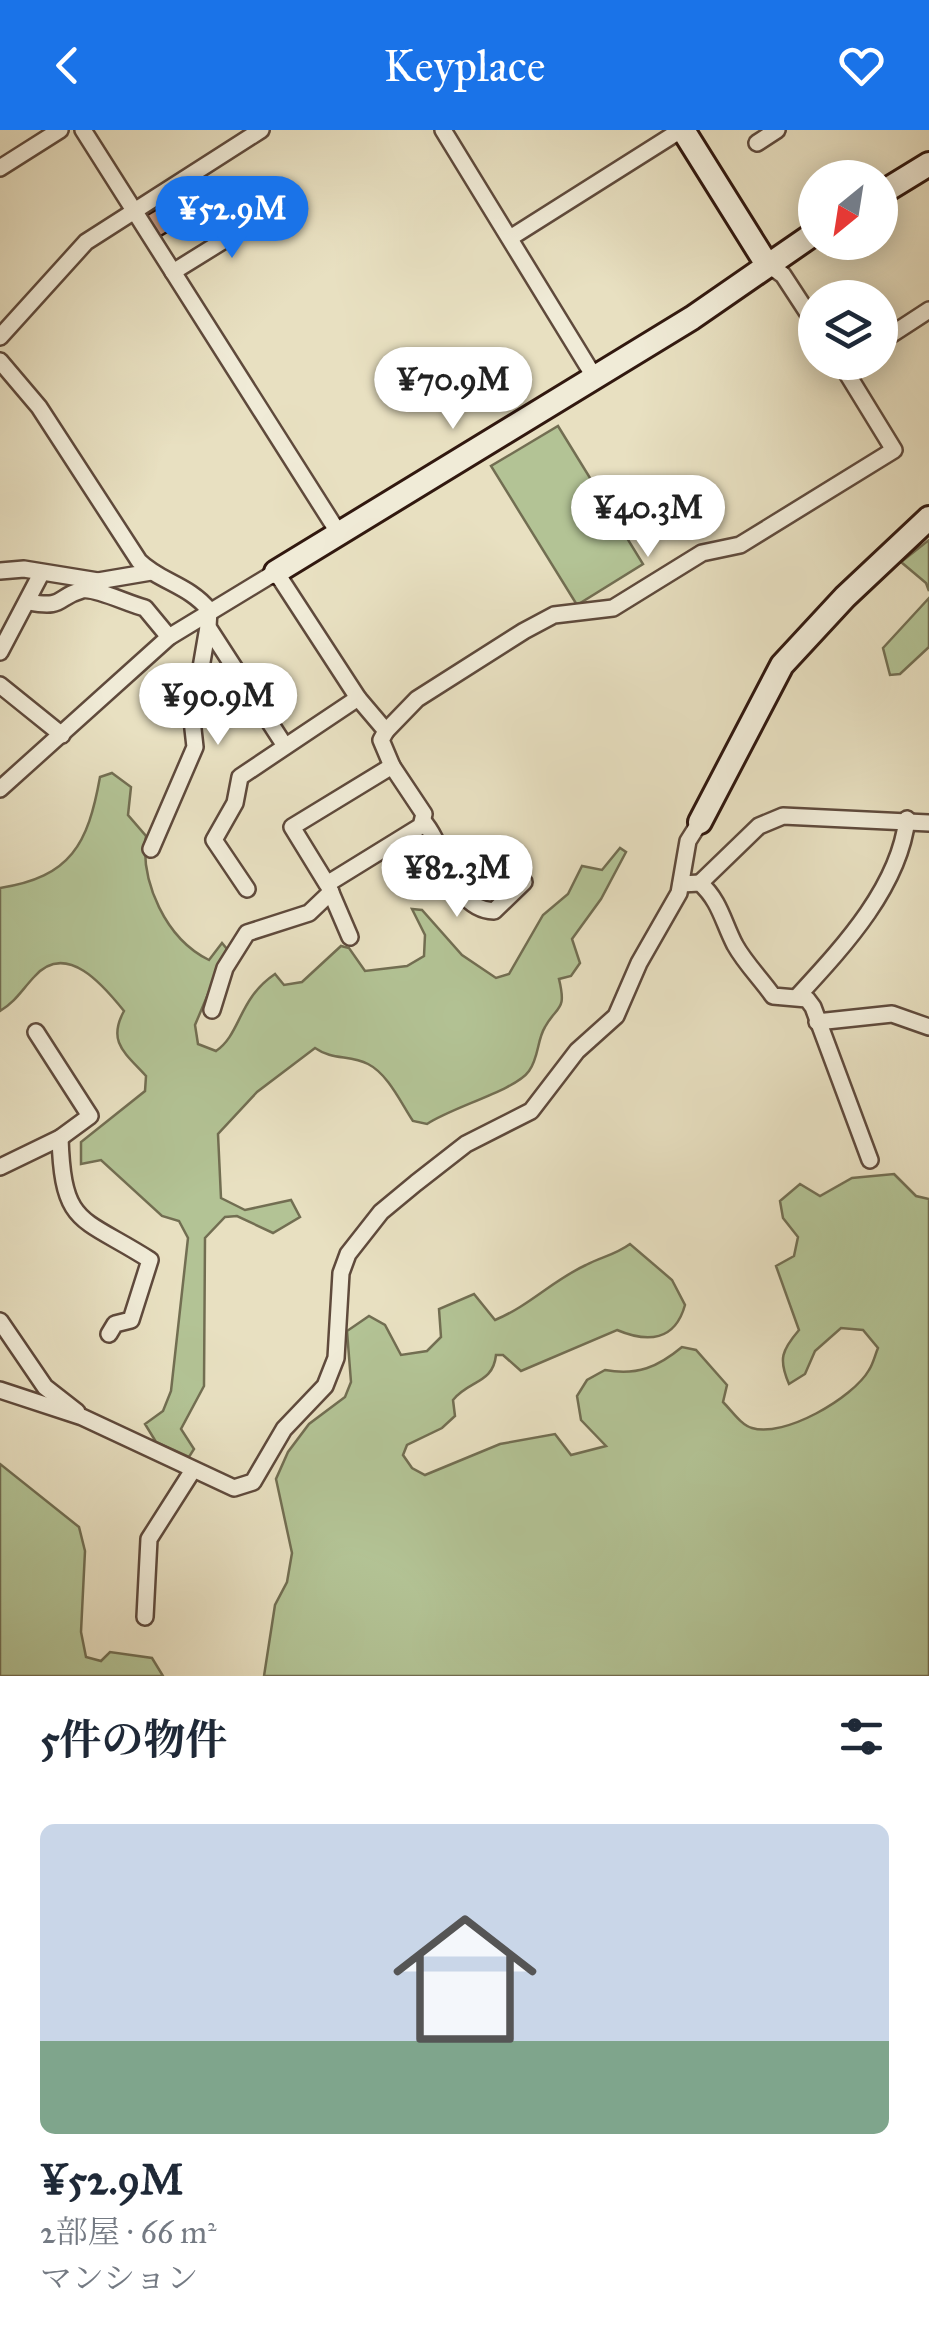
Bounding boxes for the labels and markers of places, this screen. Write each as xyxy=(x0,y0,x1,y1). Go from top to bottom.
pin: ¥52.9M xyxy=(151,176,313,261)
pin: ¥70.9M xyxy=(372,347,534,432)
pin: ¥40.3M xyxy=(567,475,729,560)
pin: ¥90.9M xyxy=(137,663,299,748)
pin: ¥82.3M xyxy=(376,835,538,920)

